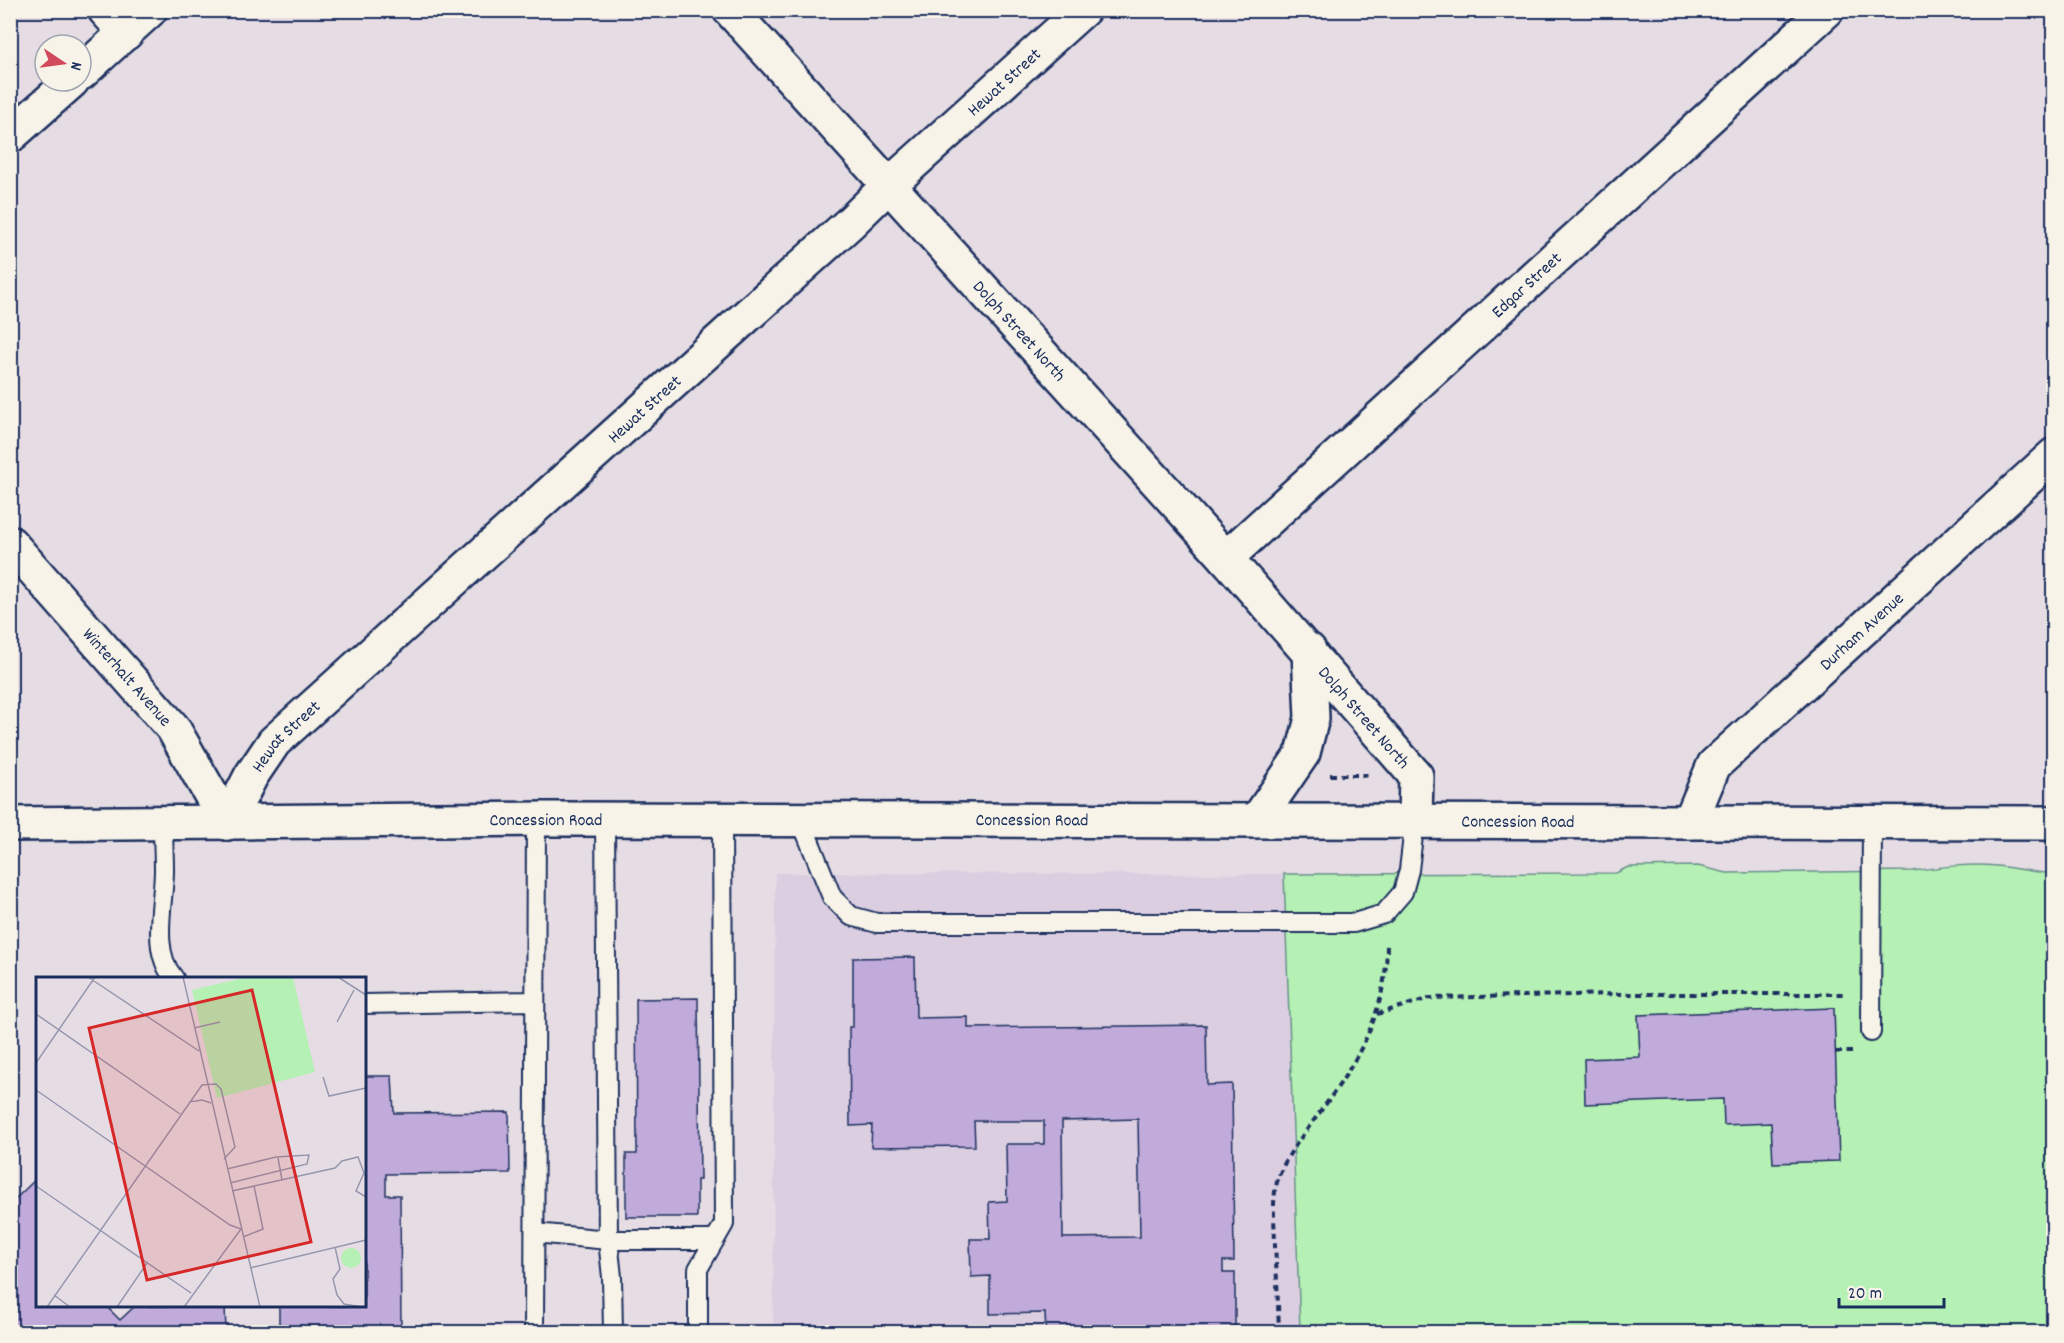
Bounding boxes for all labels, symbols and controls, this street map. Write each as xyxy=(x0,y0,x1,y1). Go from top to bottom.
north arrow xyxy=(33,33,93,93)
street label: Hewat Street xyxy=(963,43,1048,123)
text: N xyxy=(63,59,87,72)
street label: Edgar Street xyxy=(1487,247,1569,325)
street label: Dolph Street North xyxy=(966,276,1071,388)
street label: Hewat Street xyxy=(603,370,688,450)
street label: Durham Avenue xyxy=(1815,588,1911,678)
street label: Winterhalt Avenue xyxy=(75,623,176,733)
street label: Dolph Street North xyxy=(1311,662,1414,775)
street label: Hewat Street xyxy=(247,695,327,778)
street label: Concession Road xyxy=(489,809,603,834)
street label: Concession Road xyxy=(975,809,1089,834)
street label: Concession Road xyxy=(1461,810,1574,836)
inset map xyxy=(36,977,366,1307)
scale bar xyxy=(1839,1271,1944,1309)
text: 20 m xyxy=(1848,1282,1882,1307)

